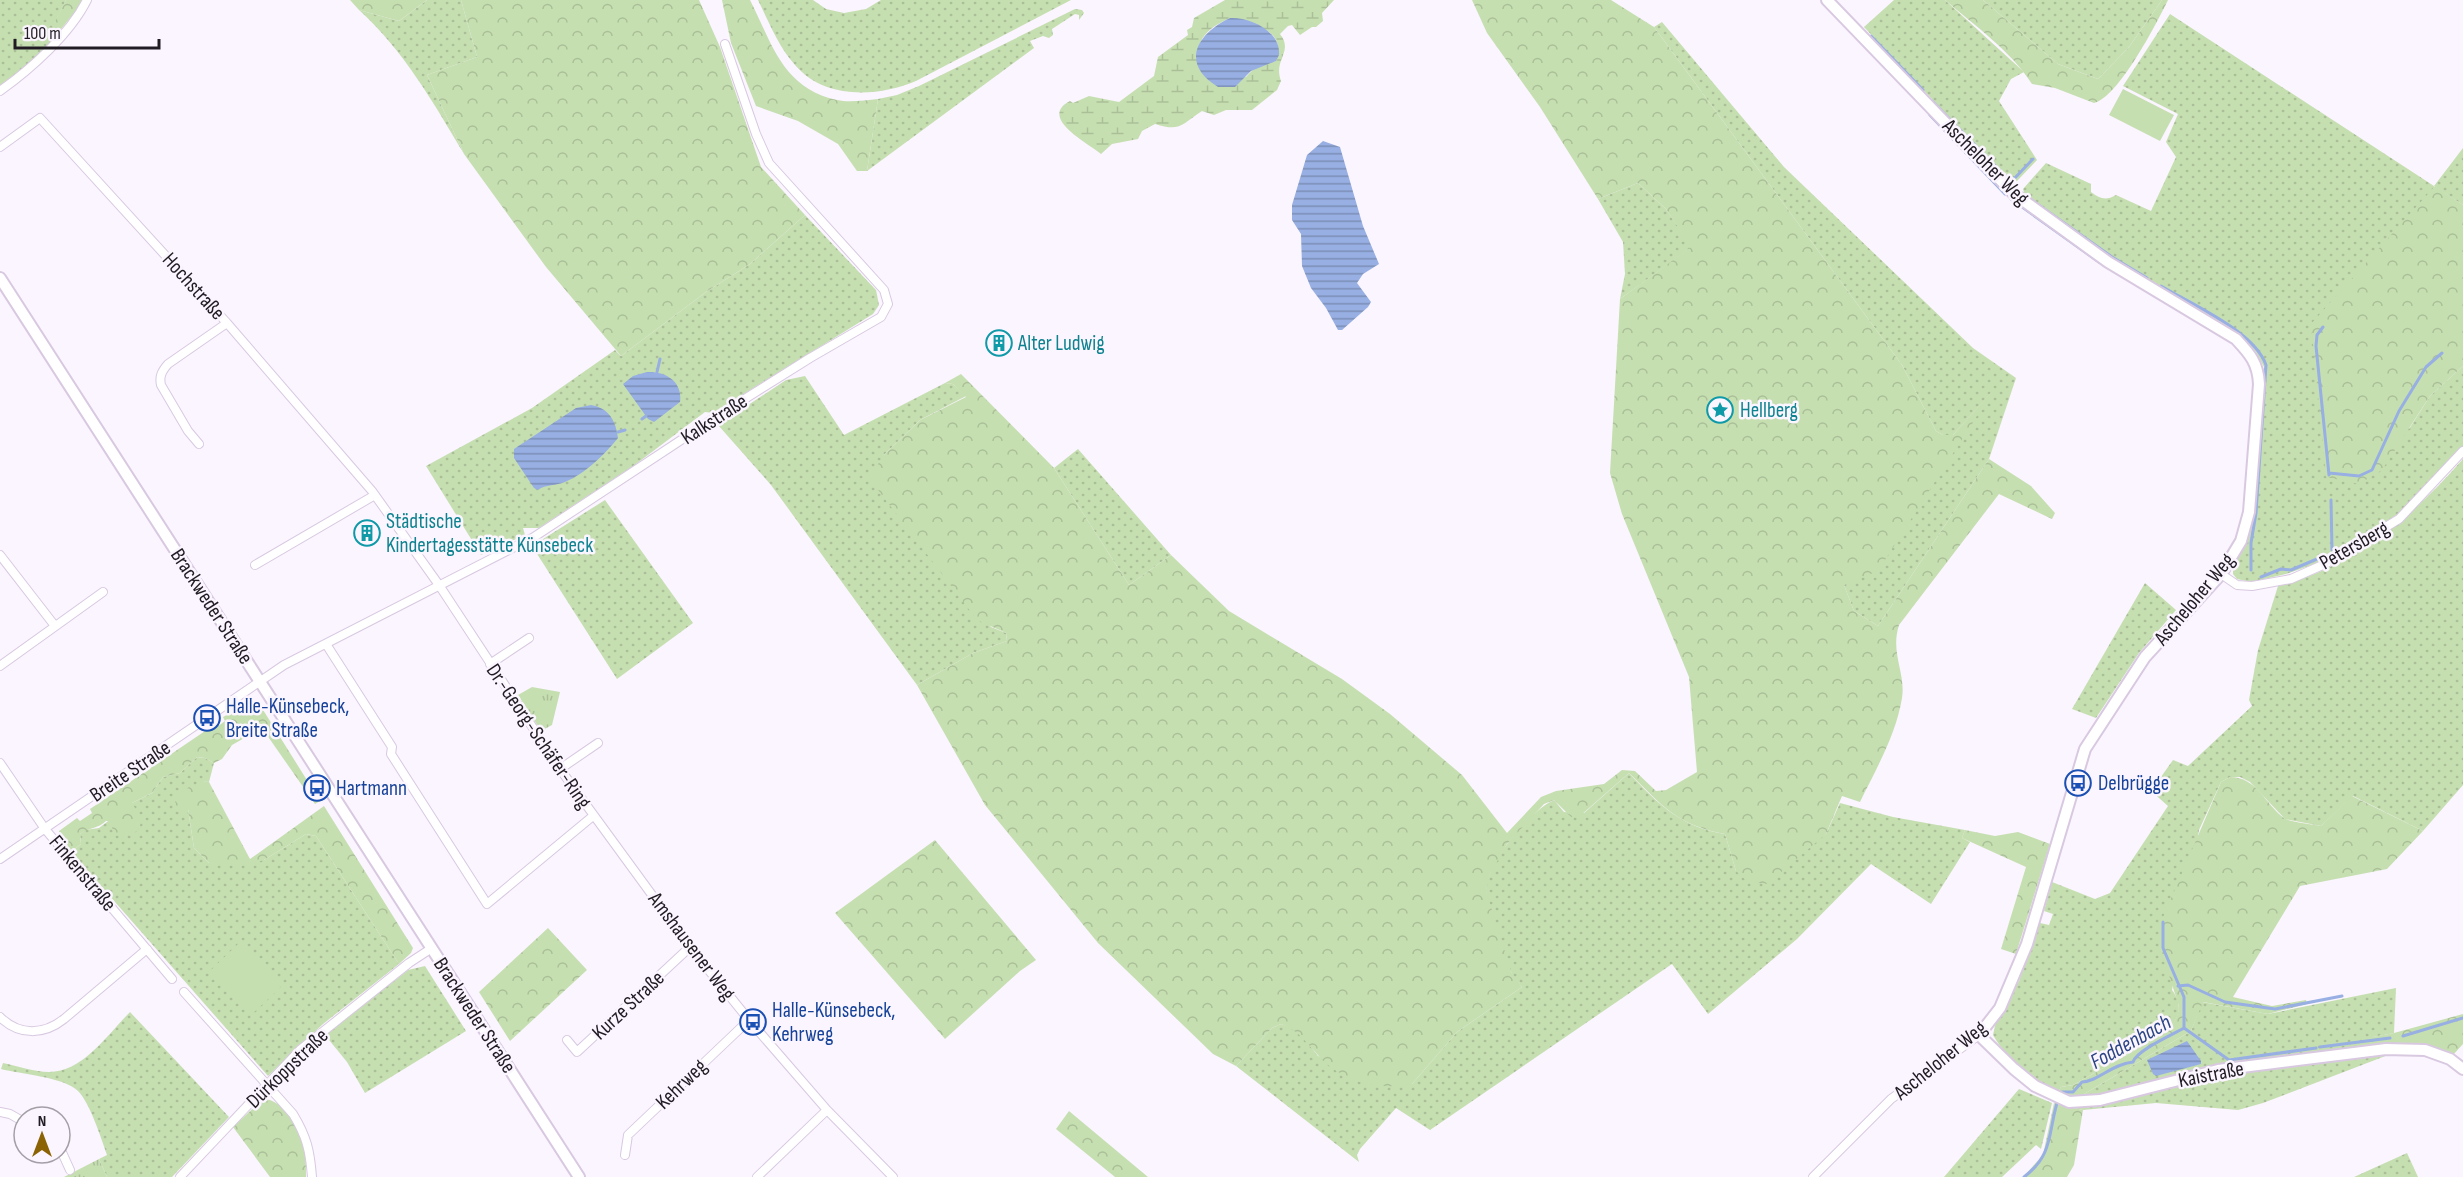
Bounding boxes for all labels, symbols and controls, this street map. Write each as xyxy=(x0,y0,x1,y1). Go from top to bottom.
scale bar xyxy=(15,12,159,50)
text: 100 m xyxy=(24,23,61,44)
street label: Ascheloher Weg xyxy=(1937,113,2034,211)
street label: Hochstraße xyxy=(157,248,230,325)
building icon: Alter Ludwig xyxy=(984,328,1014,358)
place label: Alter Ludwig xyxy=(1017,331,1105,356)
street label: Kalkstraße xyxy=(676,389,752,450)
place icon: Hellberg xyxy=(1705,395,1735,425)
place label: Hellberg xyxy=(1740,398,1798,423)
place label: Städtische Kindertagesstätte Künsebeck xyxy=(386,509,593,558)
street label: Petersberg xyxy=(2315,516,2393,575)
building icon: Städtische Kindertagesstätte Künsebeck xyxy=(352,518,382,548)
street label: Brackweder Straße xyxy=(165,544,258,669)
street label: Ascheloher Weg xyxy=(2148,548,2240,651)
street label: Dr.-Georg-Schäfer-Ring xyxy=(481,659,596,814)
place label: Halle-Künsebeck, Breite Straße xyxy=(226,694,349,743)
bus stop icon: Halle-Künsebeck, Breite Straße xyxy=(192,703,222,733)
street label: Breite Straße xyxy=(85,735,175,807)
bus stop icon: Delbrügge xyxy=(2063,768,2093,798)
place label: Delbrügge xyxy=(2098,771,2169,796)
bus stop icon: Hartmann xyxy=(302,773,332,803)
place label: Hartmann xyxy=(336,776,407,801)
street label: Finkenstraße xyxy=(44,830,122,916)
street label: Amshausener Weg xyxy=(642,886,740,1005)
street label: Brackweder Straße xyxy=(428,953,521,1078)
street label: Kurze Straße xyxy=(587,966,670,1045)
place label: Halle-Künsebeck, Kehrweg xyxy=(772,998,895,1047)
bus stop icon: Halle-Künsebeck, Kehrweg xyxy=(738,1007,768,1037)
water label: Foddenbach xyxy=(2086,1009,2176,1076)
street label: Ascheloher Weg xyxy=(1888,1015,1992,1106)
street label: Dürkoppstraße xyxy=(241,1023,333,1113)
street label: Kehrweg xyxy=(651,1054,712,1115)
street label: Kaistraße xyxy=(2176,1056,2246,1093)
north arrow xyxy=(12,1105,72,1165)
text: N xyxy=(38,1112,46,1131)

